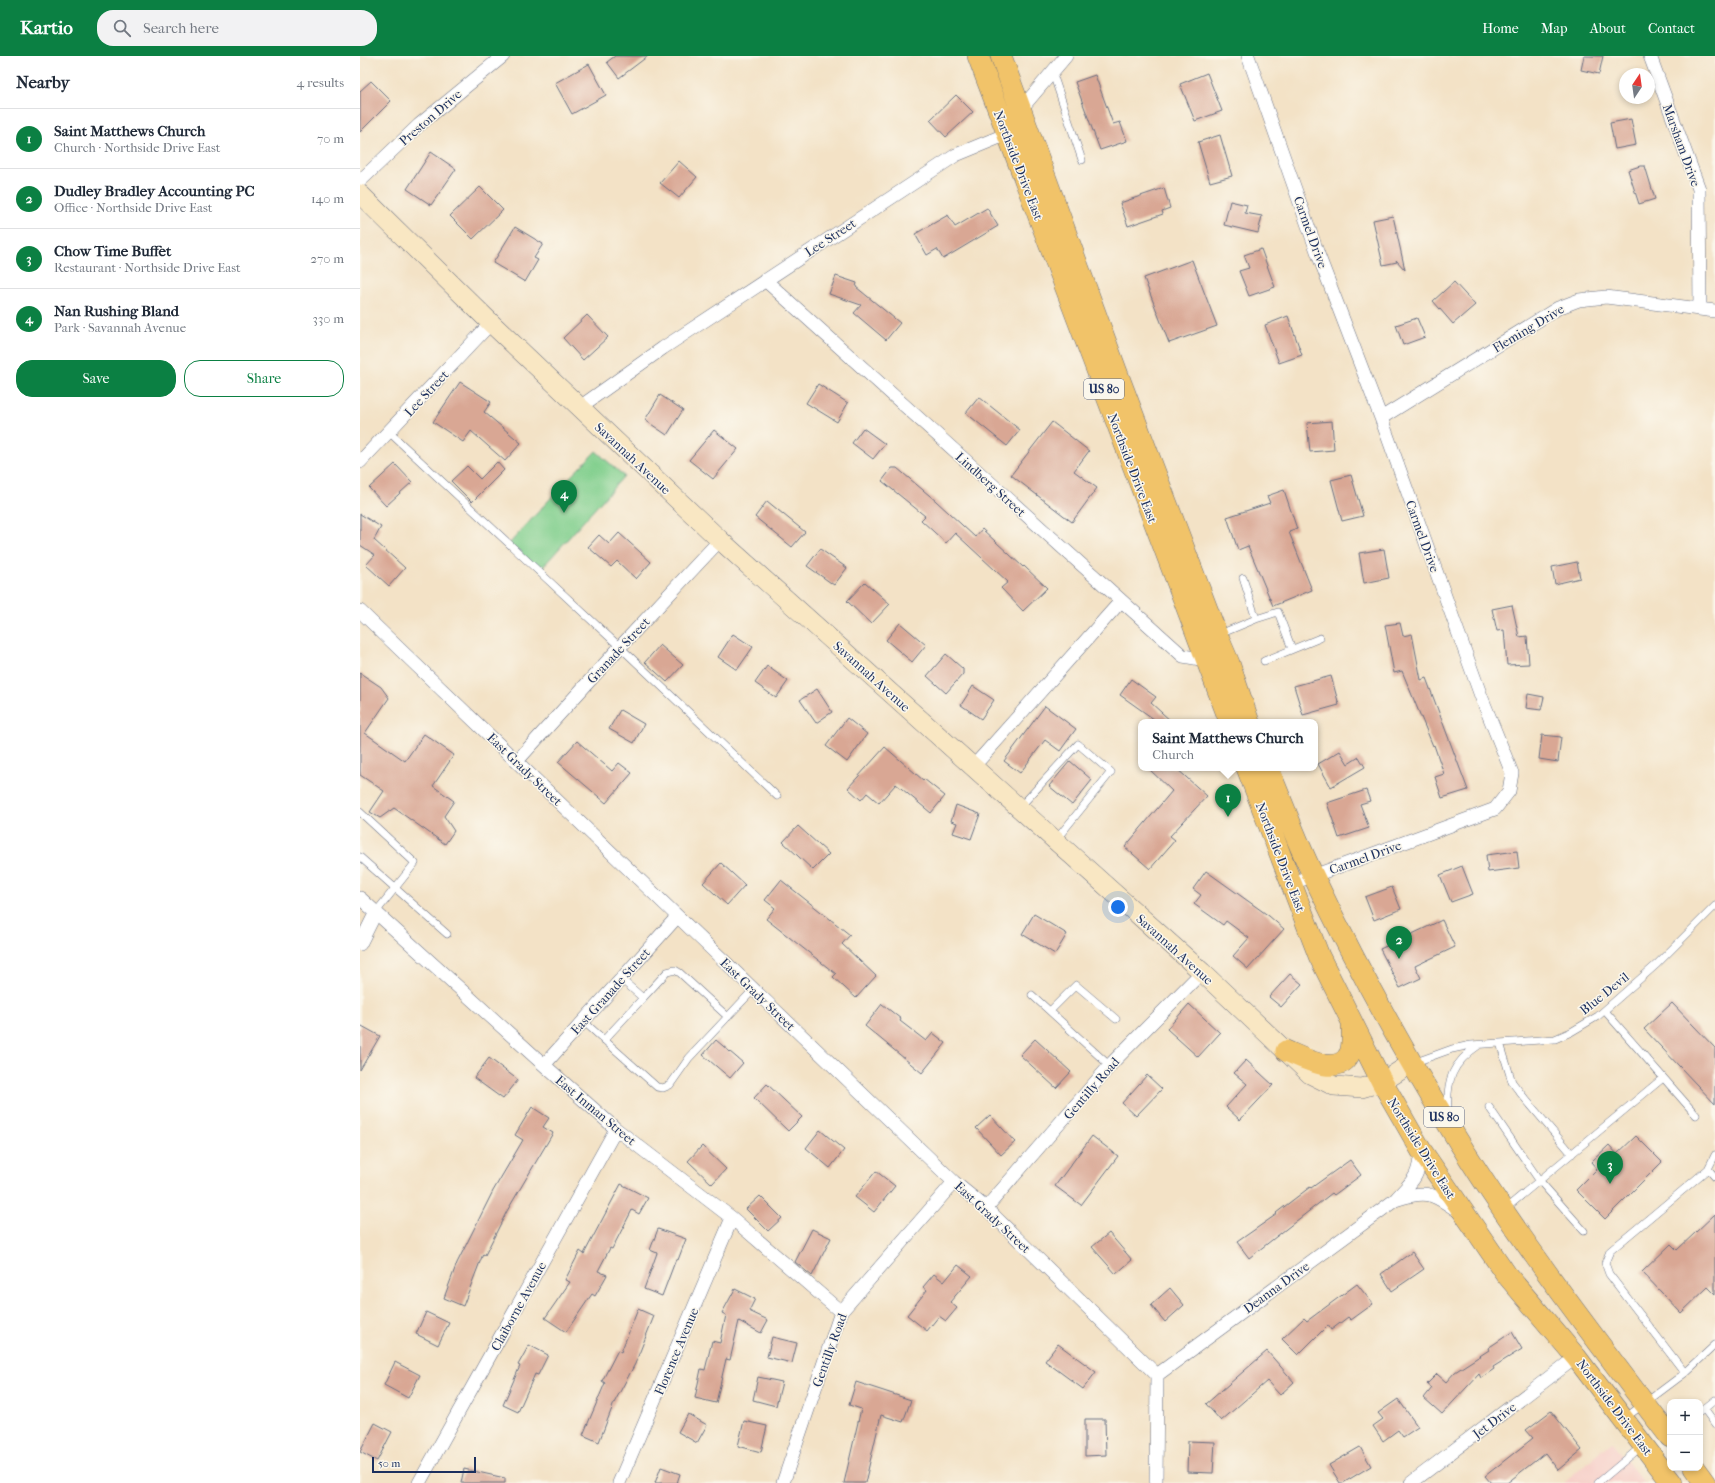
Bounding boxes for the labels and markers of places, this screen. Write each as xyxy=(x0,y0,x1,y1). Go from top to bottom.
pin: 4 xyxy=(551,480,577,513)
pin: 1 xyxy=(1215,784,1241,817)
pin: 2 xyxy=(1386,926,1412,959)
pin: 3 xyxy=(1597,1151,1623,1184)

